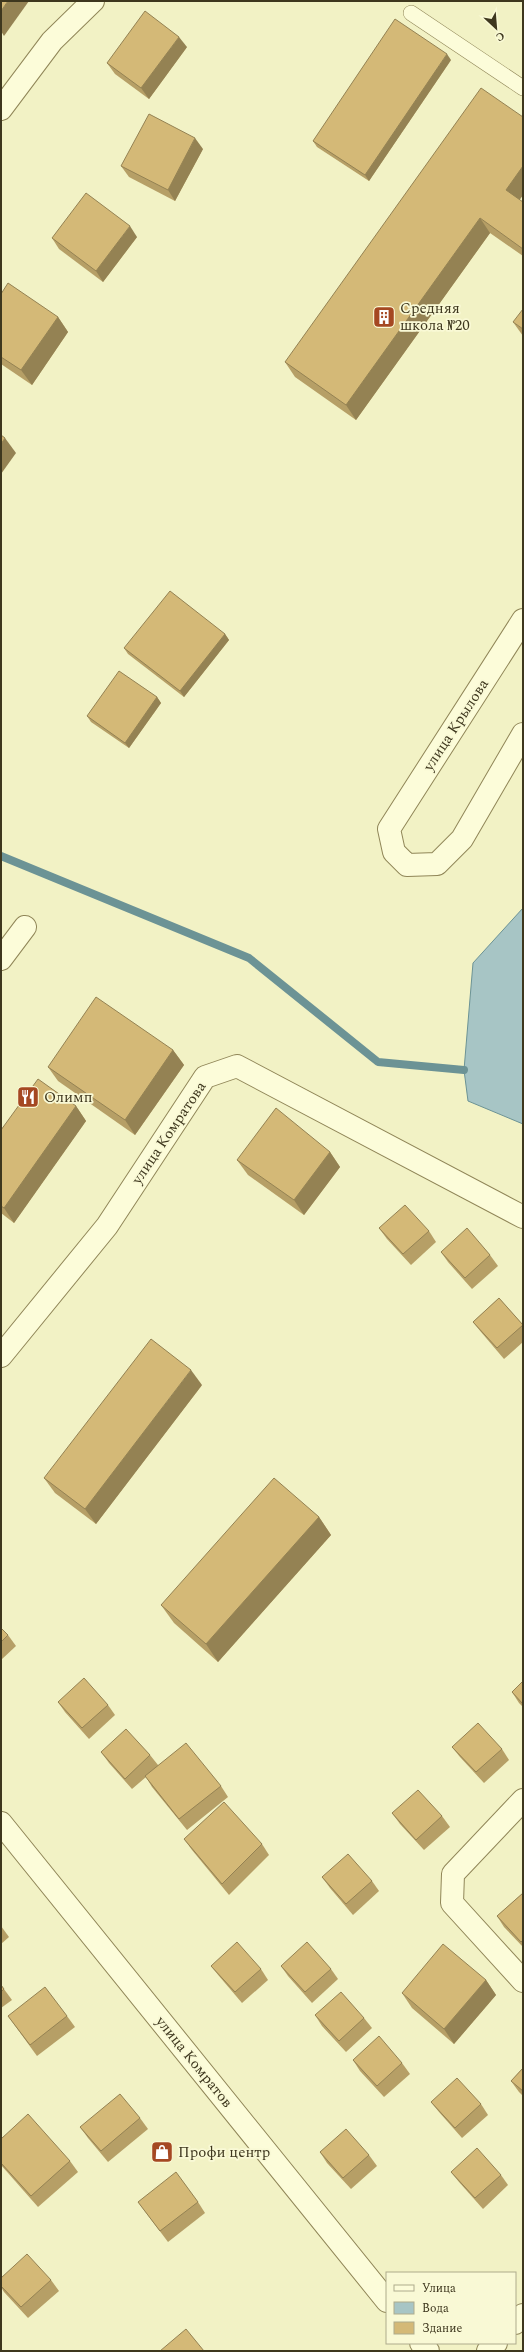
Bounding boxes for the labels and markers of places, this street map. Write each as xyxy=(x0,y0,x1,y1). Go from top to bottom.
place label: Средняя школа №20 xyxy=(400,297,470,337)
building icon: Средняя школа №20 xyxy=(371,304,397,330)
restaurant icon: Олимп xyxy=(15,1084,41,1110)
place label: Олимп xyxy=(44,1086,93,1109)
shop icon: Профи центр xyxy=(149,2139,175,2165)
place label: Профи центр xyxy=(178,2141,270,2164)

